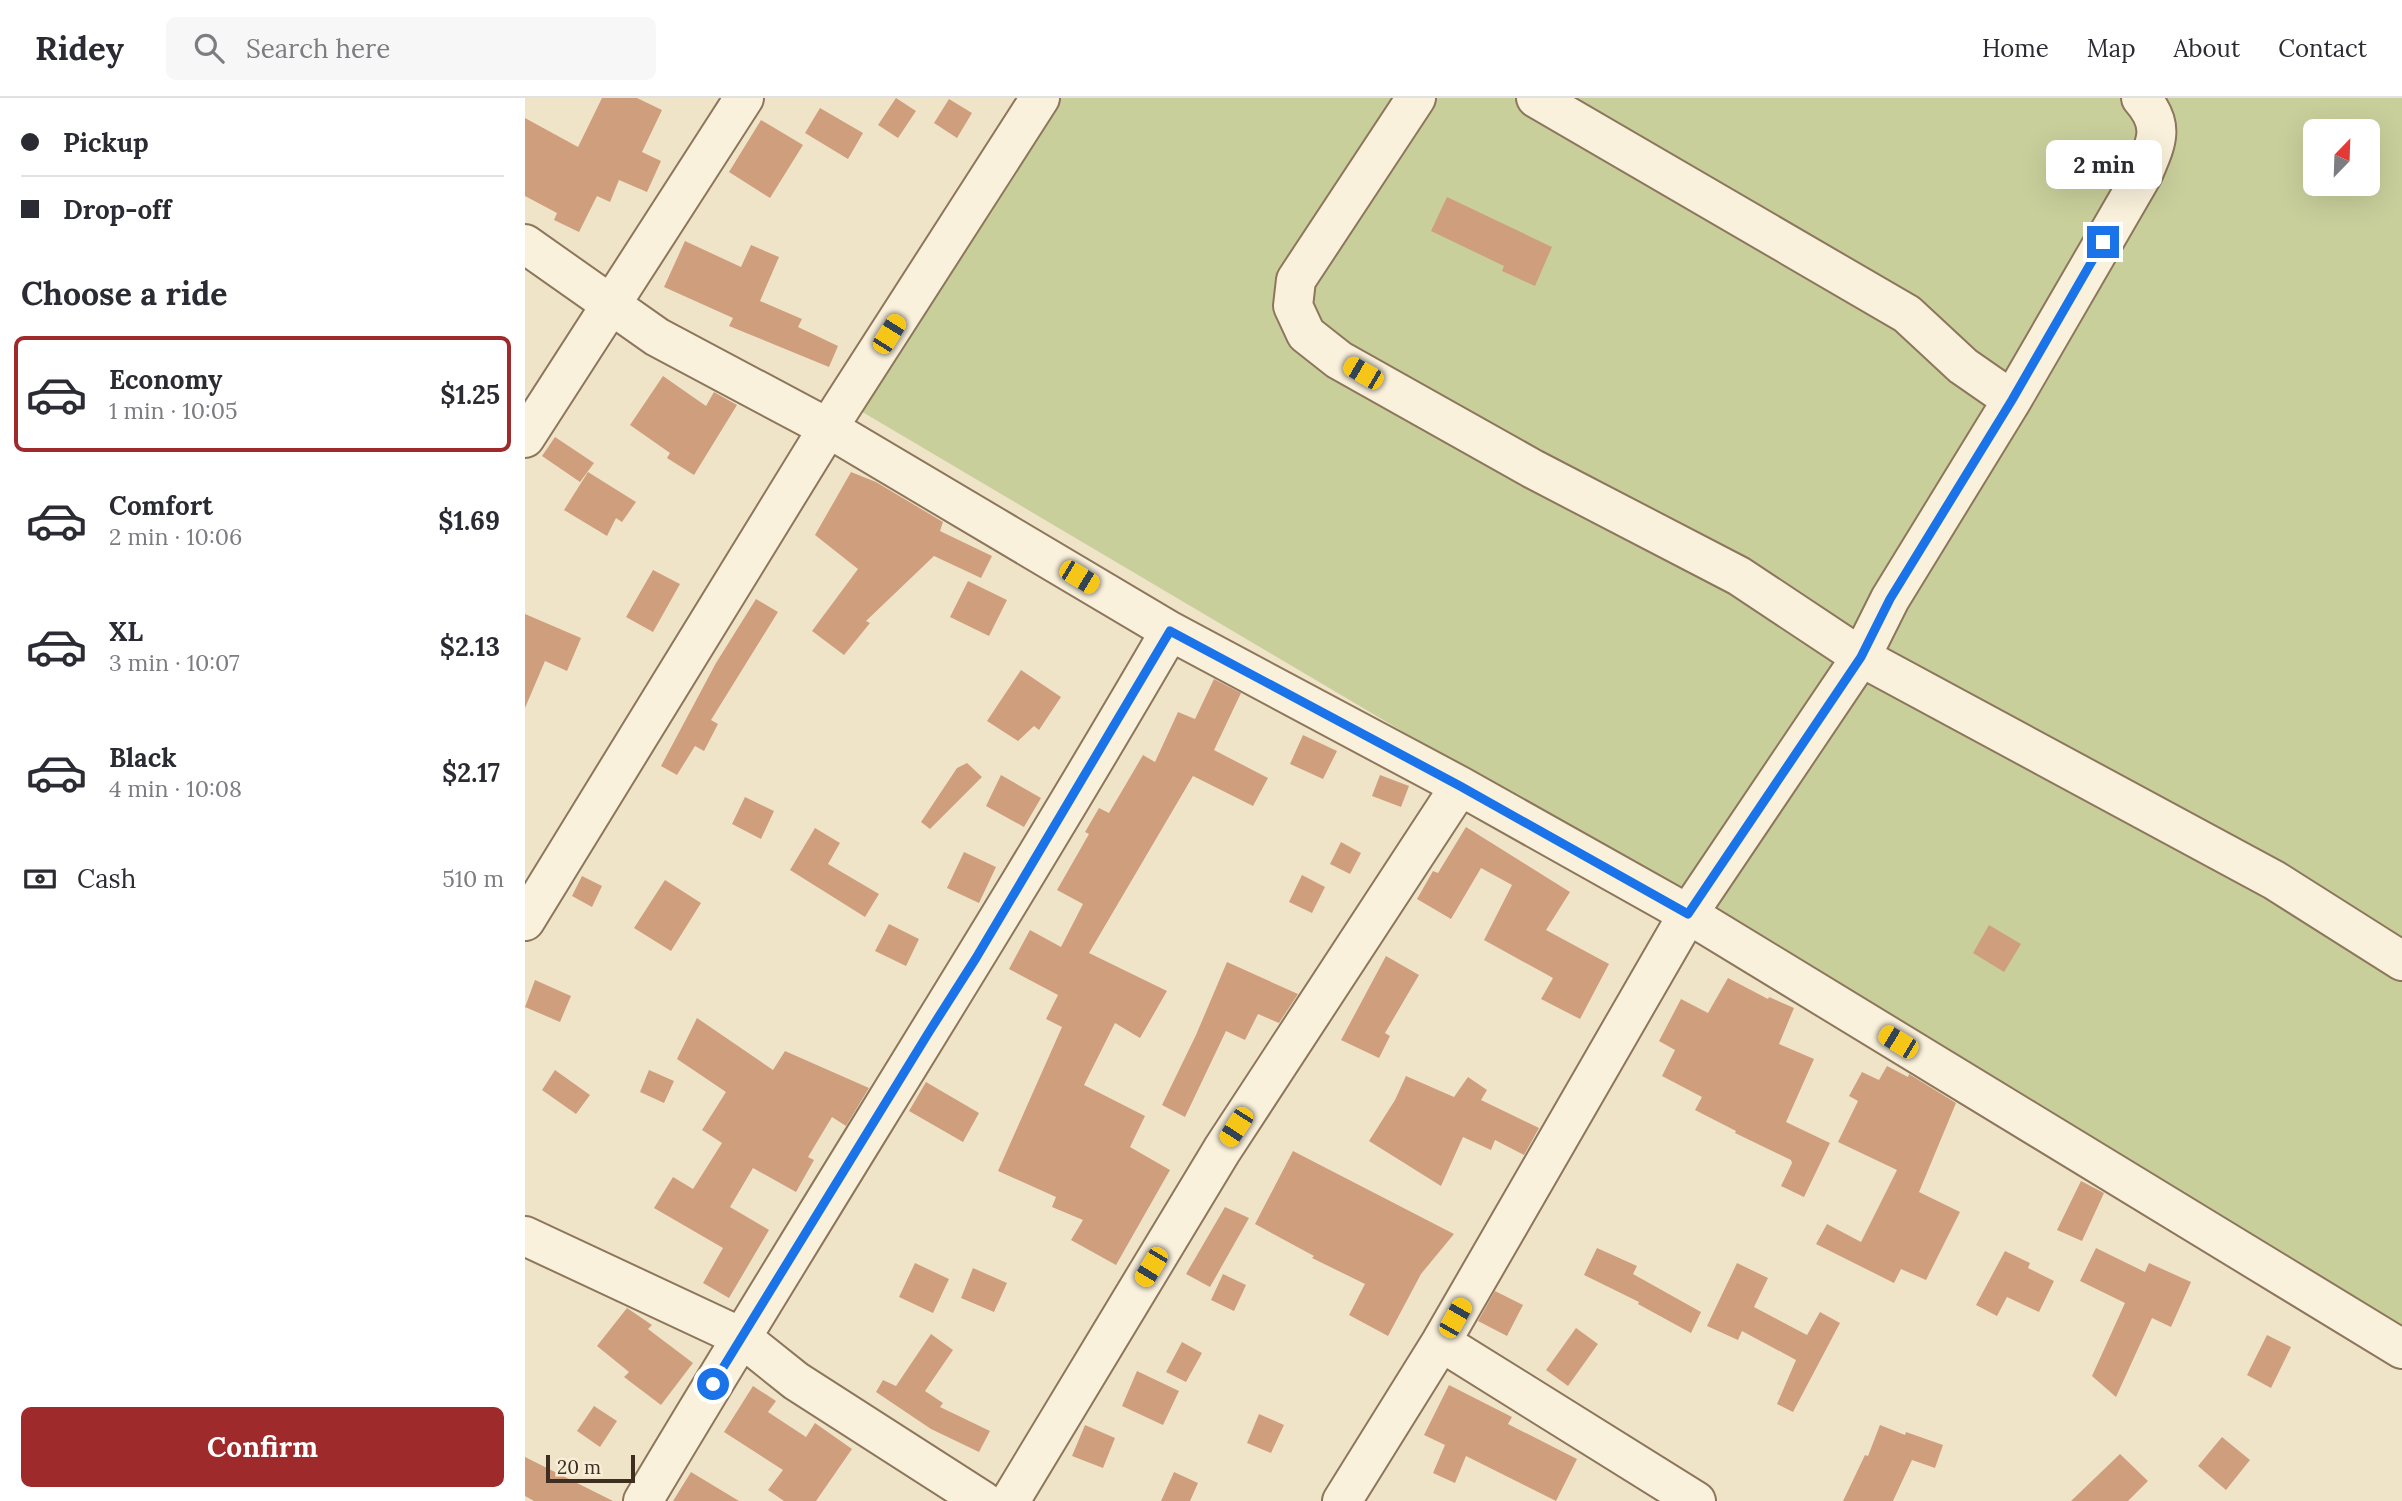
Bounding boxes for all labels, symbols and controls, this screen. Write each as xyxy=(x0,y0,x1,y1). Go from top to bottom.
search box xyxy=(166,17,656,80)
text: Ridey xyxy=(35,27,124,69)
icon: search xyxy=(190,29,228,67)
text: Search here xyxy=(246,32,390,65)
text: Home xyxy=(1982,33,2049,64)
text: Map xyxy=(2087,33,2136,64)
text: About xyxy=(2174,33,2240,64)
text: Contact xyxy=(2278,33,2367,64)
north arrow xyxy=(2303,119,2380,196)
map controls xyxy=(2303,119,2380,196)
text: Pickup xyxy=(63,126,149,159)
callout: 2 min xyxy=(2045,141,2161,190)
text: 2 min xyxy=(2073,150,2135,179)
text: Drop-off xyxy=(63,193,171,226)
route end xyxy=(2087,226,2119,258)
text: Choose a ride xyxy=(21,273,228,314)
car xyxy=(869,311,910,357)
car xyxy=(1340,353,1387,393)
icon: car xyxy=(25,363,88,426)
text: Economy xyxy=(109,363,222,396)
text: $1.25 xyxy=(440,378,500,411)
text: 1 min · 10:05 xyxy=(109,396,237,425)
icon: car xyxy=(25,489,88,552)
text: Comfort xyxy=(109,489,213,522)
text: $1.69 xyxy=(438,504,500,537)
text: 2 min · 10:06 xyxy=(109,522,242,551)
car xyxy=(1056,557,1103,597)
icon: car xyxy=(25,615,88,678)
text: XL xyxy=(109,615,143,648)
text: $2.13 xyxy=(440,630,500,663)
text: 3 min · 10:07 xyxy=(109,648,239,677)
icon: car xyxy=(25,741,88,804)
text: Black xyxy=(109,741,177,774)
text: $2.17 xyxy=(442,756,500,789)
text: 4 min · 10:08 xyxy=(109,774,242,803)
icon: cash xyxy=(21,860,59,898)
text: Cash xyxy=(77,862,136,895)
text: 510 m xyxy=(442,864,504,893)
car xyxy=(1875,1022,1922,1062)
car xyxy=(1216,1104,1257,1150)
car xyxy=(1132,1244,1171,1290)
car xyxy=(1436,1295,1475,1341)
route start xyxy=(697,1368,729,1400)
button: Confirm xyxy=(21,1407,504,1487)
scale bar xyxy=(546,1452,635,1484)
text: 20 m xyxy=(557,1455,601,1479)

